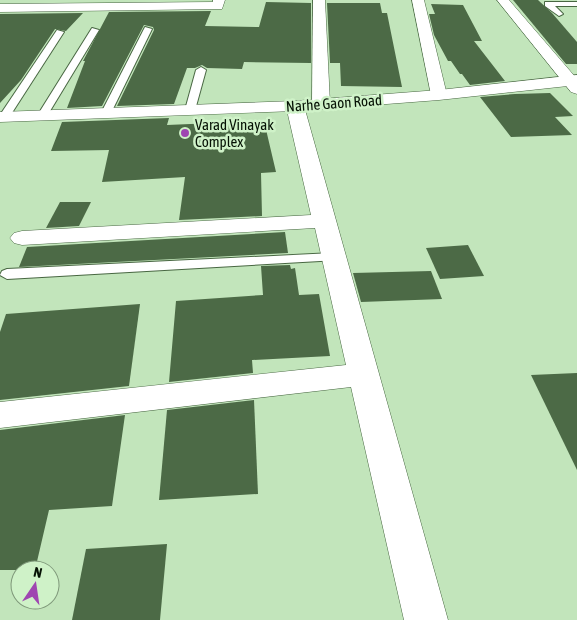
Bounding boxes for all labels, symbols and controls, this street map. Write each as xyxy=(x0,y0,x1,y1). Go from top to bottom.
street label: Narhe Gaon Road xyxy=(285,91,383,115)
place label: Varad Vinayak Complex xyxy=(195,116,274,150)
marker: Varad Vinayak Complex xyxy=(179,127,191,139)
north arrow xyxy=(10,560,60,610)
text: N xyxy=(32,564,44,581)

